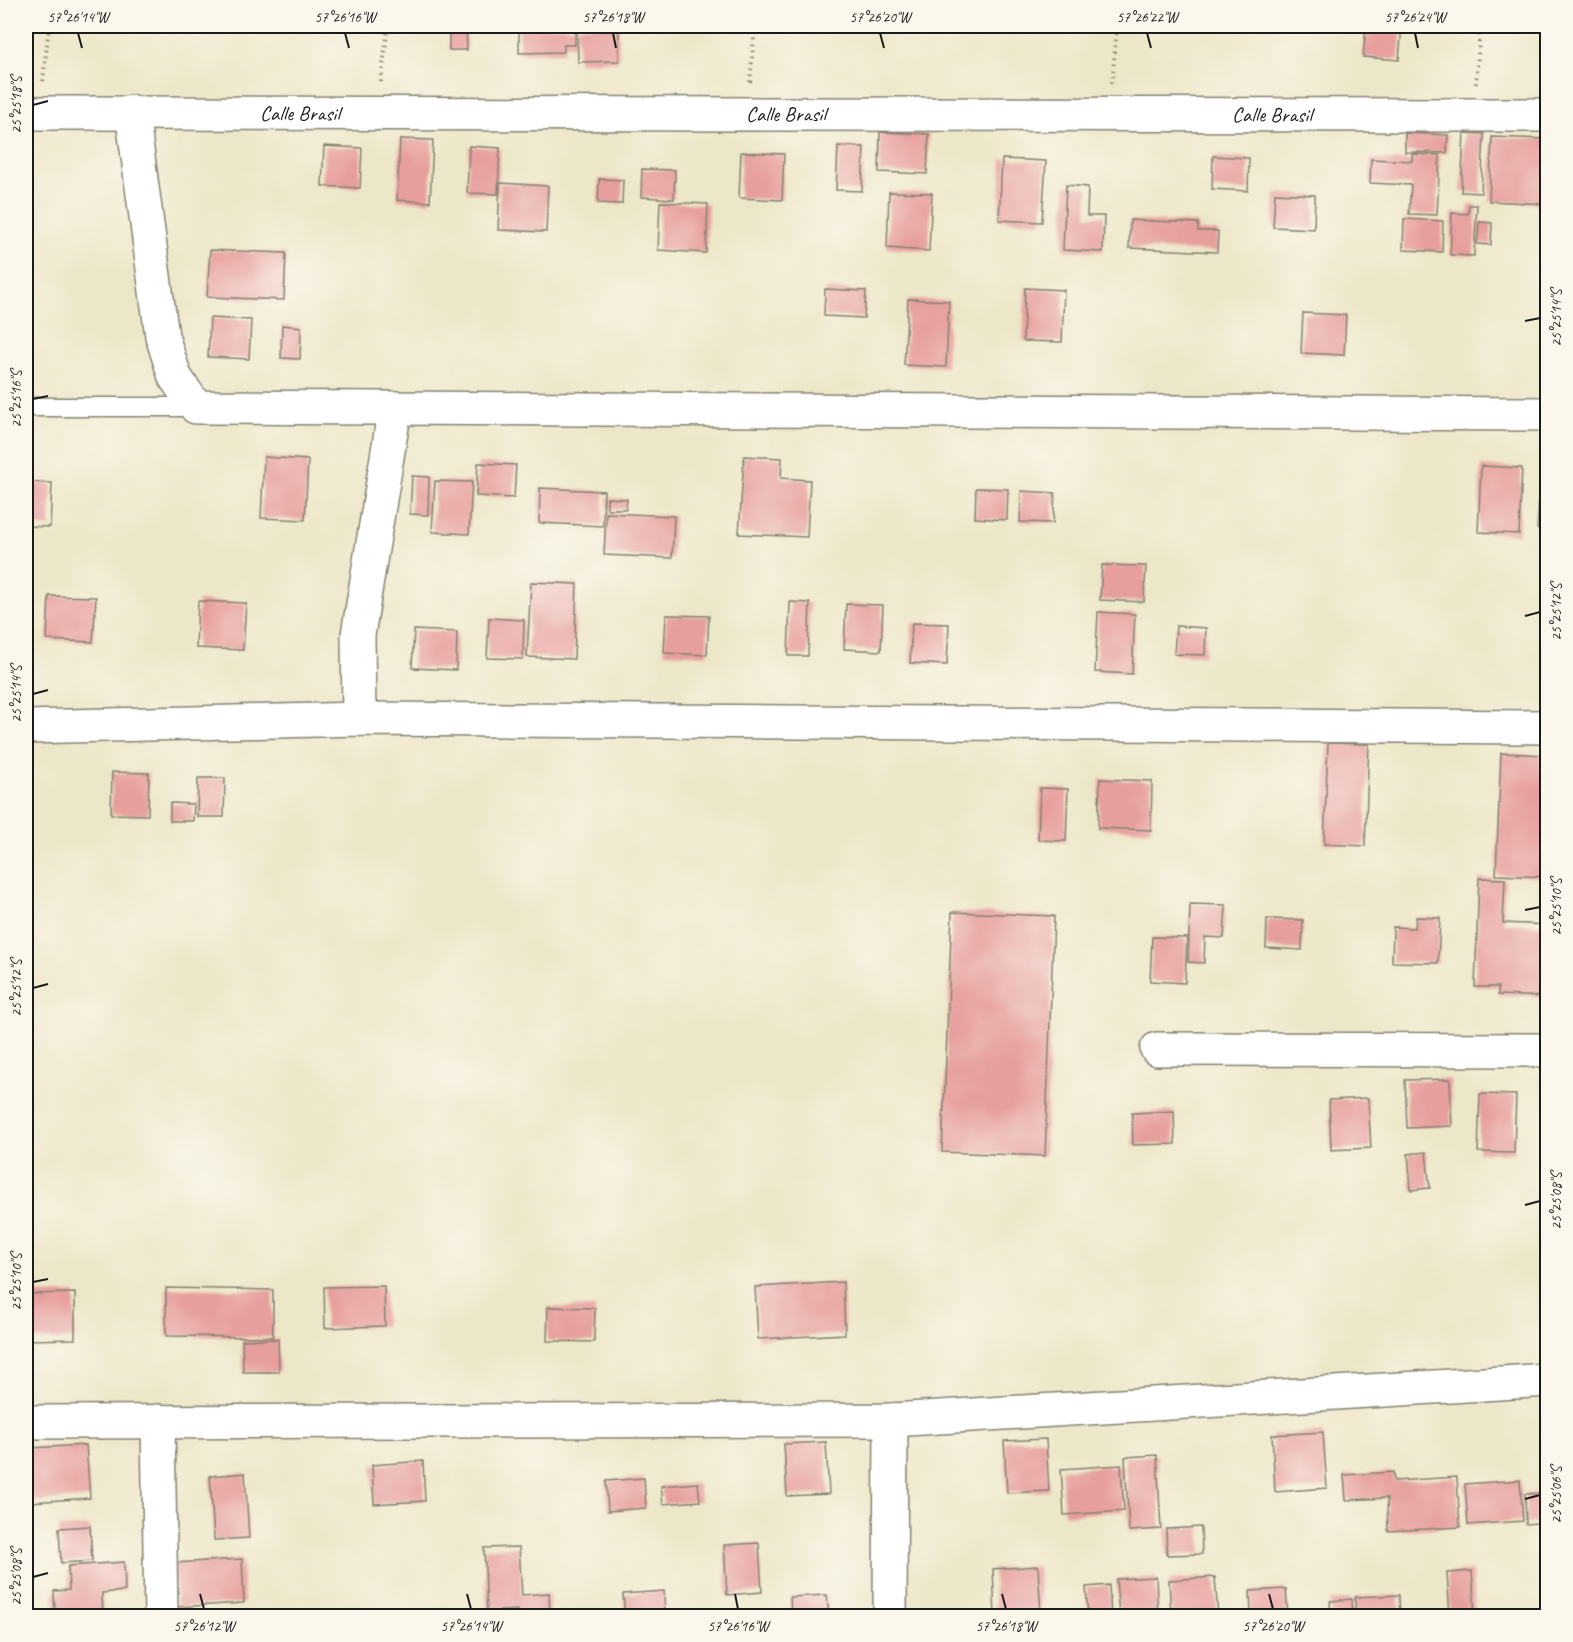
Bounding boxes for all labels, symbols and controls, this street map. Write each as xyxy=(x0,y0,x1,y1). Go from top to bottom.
text: 57°26'14"W xyxy=(48,8,112,27)
text: 57°26'16"W xyxy=(315,8,379,27)
text: 57°26'18"W xyxy=(583,8,647,27)
text: 57°26'20"W xyxy=(850,8,914,27)
text: 57°26'22"W xyxy=(1117,8,1181,27)
text: 57°26'24"W xyxy=(1385,8,1449,27)
text: 25°25'18"S xyxy=(7,74,26,134)
street label: Calle Brasil xyxy=(260,100,343,126)
street label: Calle Brasil xyxy=(746,101,829,127)
street label: Calle Brasil xyxy=(1232,102,1315,128)
text: 25°25'14"S xyxy=(1547,287,1566,347)
text: 25°25'16"S xyxy=(7,368,26,428)
text: 25°25'12"S xyxy=(1547,581,1566,641)
text: 25°25'14"S xyxy=(7,663,26,723)
text: 25°25'10"S xyxy=(1547,876,1566,936)
text: 25°25'12"S xyxy=(7,957,26,1017)
text: 25°25'08"S xyxy=(1547,1170,1566,1230)
text: 25°25'10"S xyxy=(7,1251,26,1311)
text: 25°25'06"S xyxy=(1547,1464,1566,1524)
text: 25°25'08"S xyxy=(7,1546,26,1606)
text: 57°26'12"W xyxy=(174,1617,238,1636)
text: 57°26'14"W xyxy=(441,1617,505,1636)
text: 57°26'16"W xyxy=(708,1617,772,1636)
text: 57°26'18"W xyxy=(976,1617,1040,1636)
text: 57°26'20"W xyxy=(1243,1617,1307,1636)

